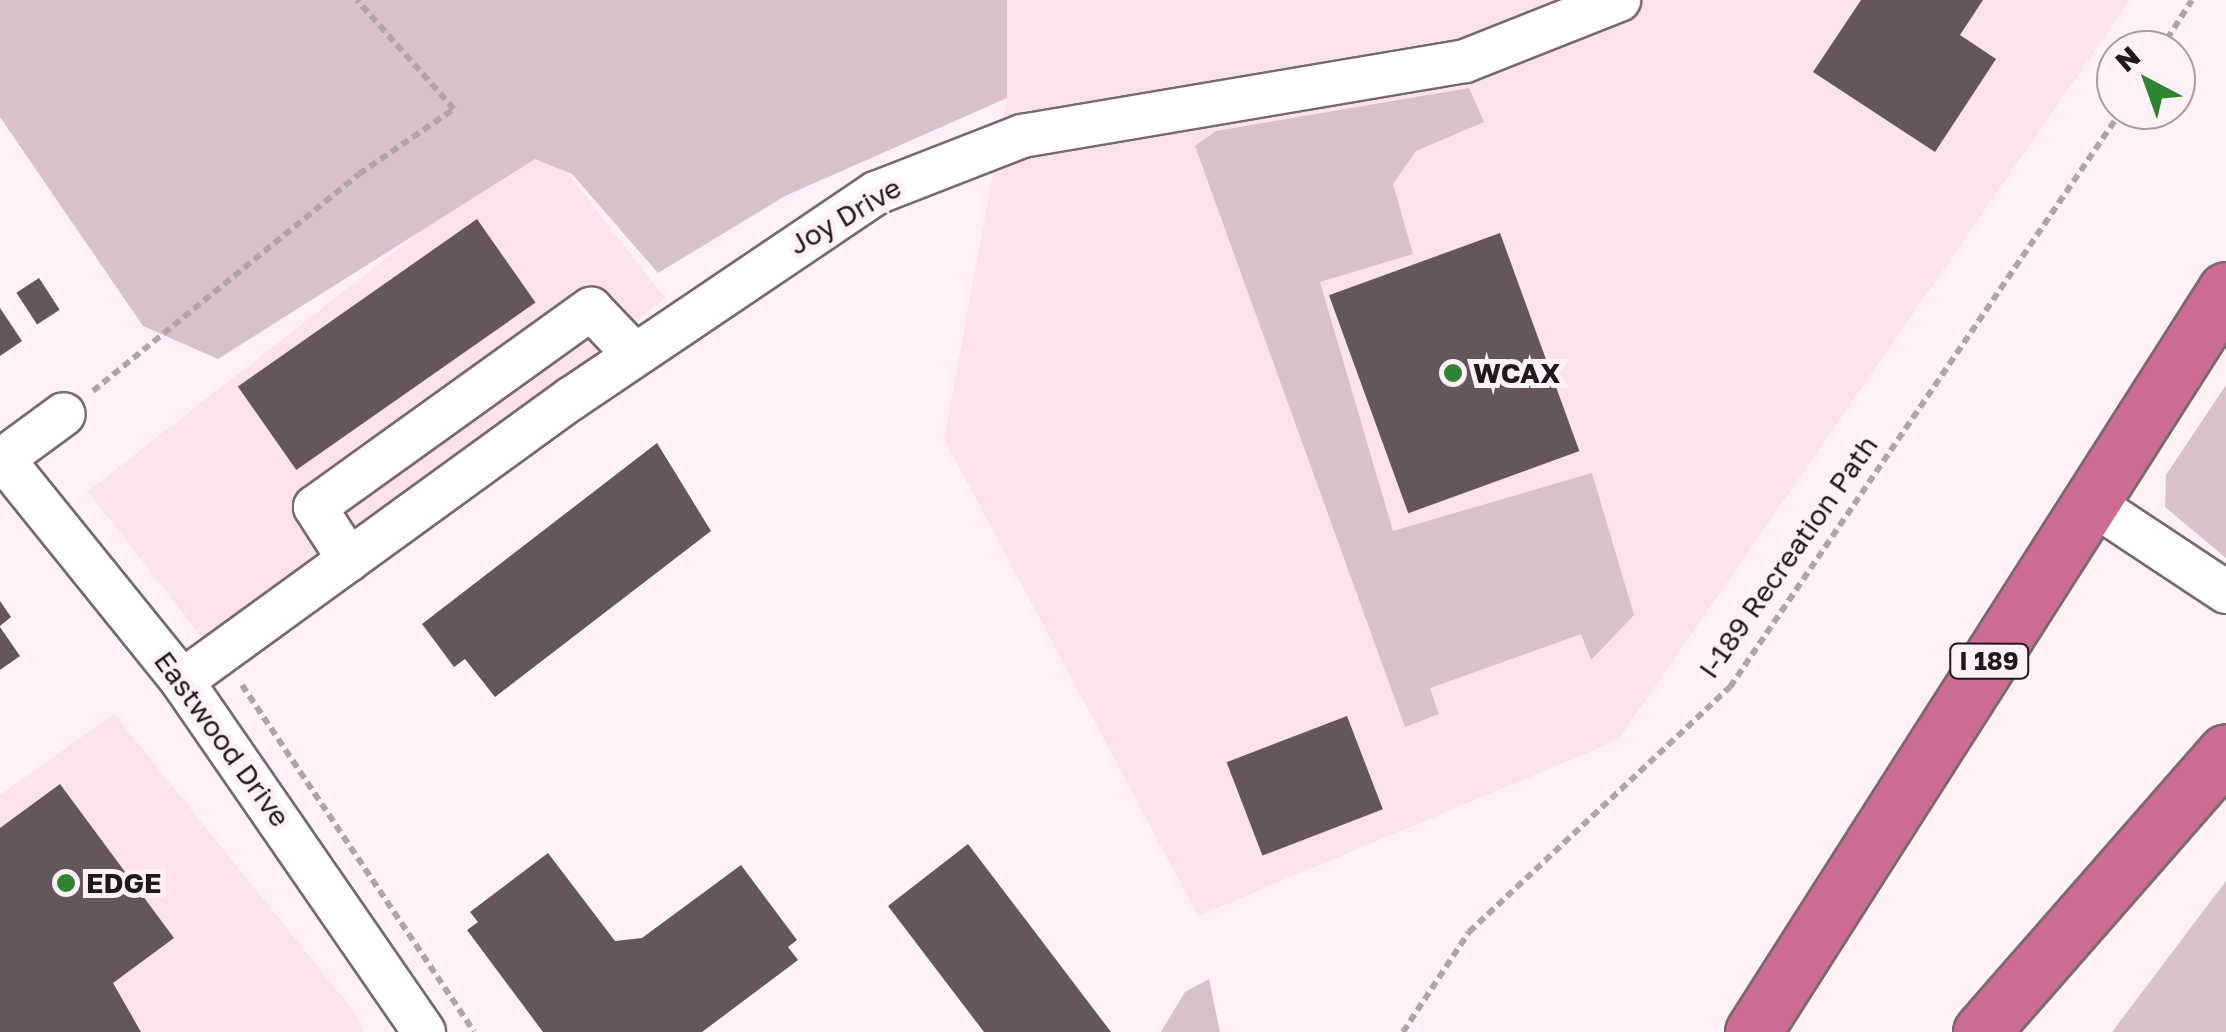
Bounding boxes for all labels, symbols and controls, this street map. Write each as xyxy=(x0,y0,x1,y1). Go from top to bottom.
north arrow xyxy=(2096,30,2196,130)
text: N xyxy=(2108,39,2146,78)
street label: Joy Drive xyxy=(783,170,907,262)
place label: WCAX xyxy=(1473,356,1561,390)
marker: WCAX xyxy=(1442,362,1464,384)
street label: I-189 Recreation Path xyxy=(1692,429,1884,685)
road number: I 189 xyxy=(1949,641,2029,681)
street label: Eastwood Drive xyxy=(147,645,297,833)
place label: EDGE xyxy=(86,866,162,900)
marker: EDGE xyxy=(55,872,77,894)

